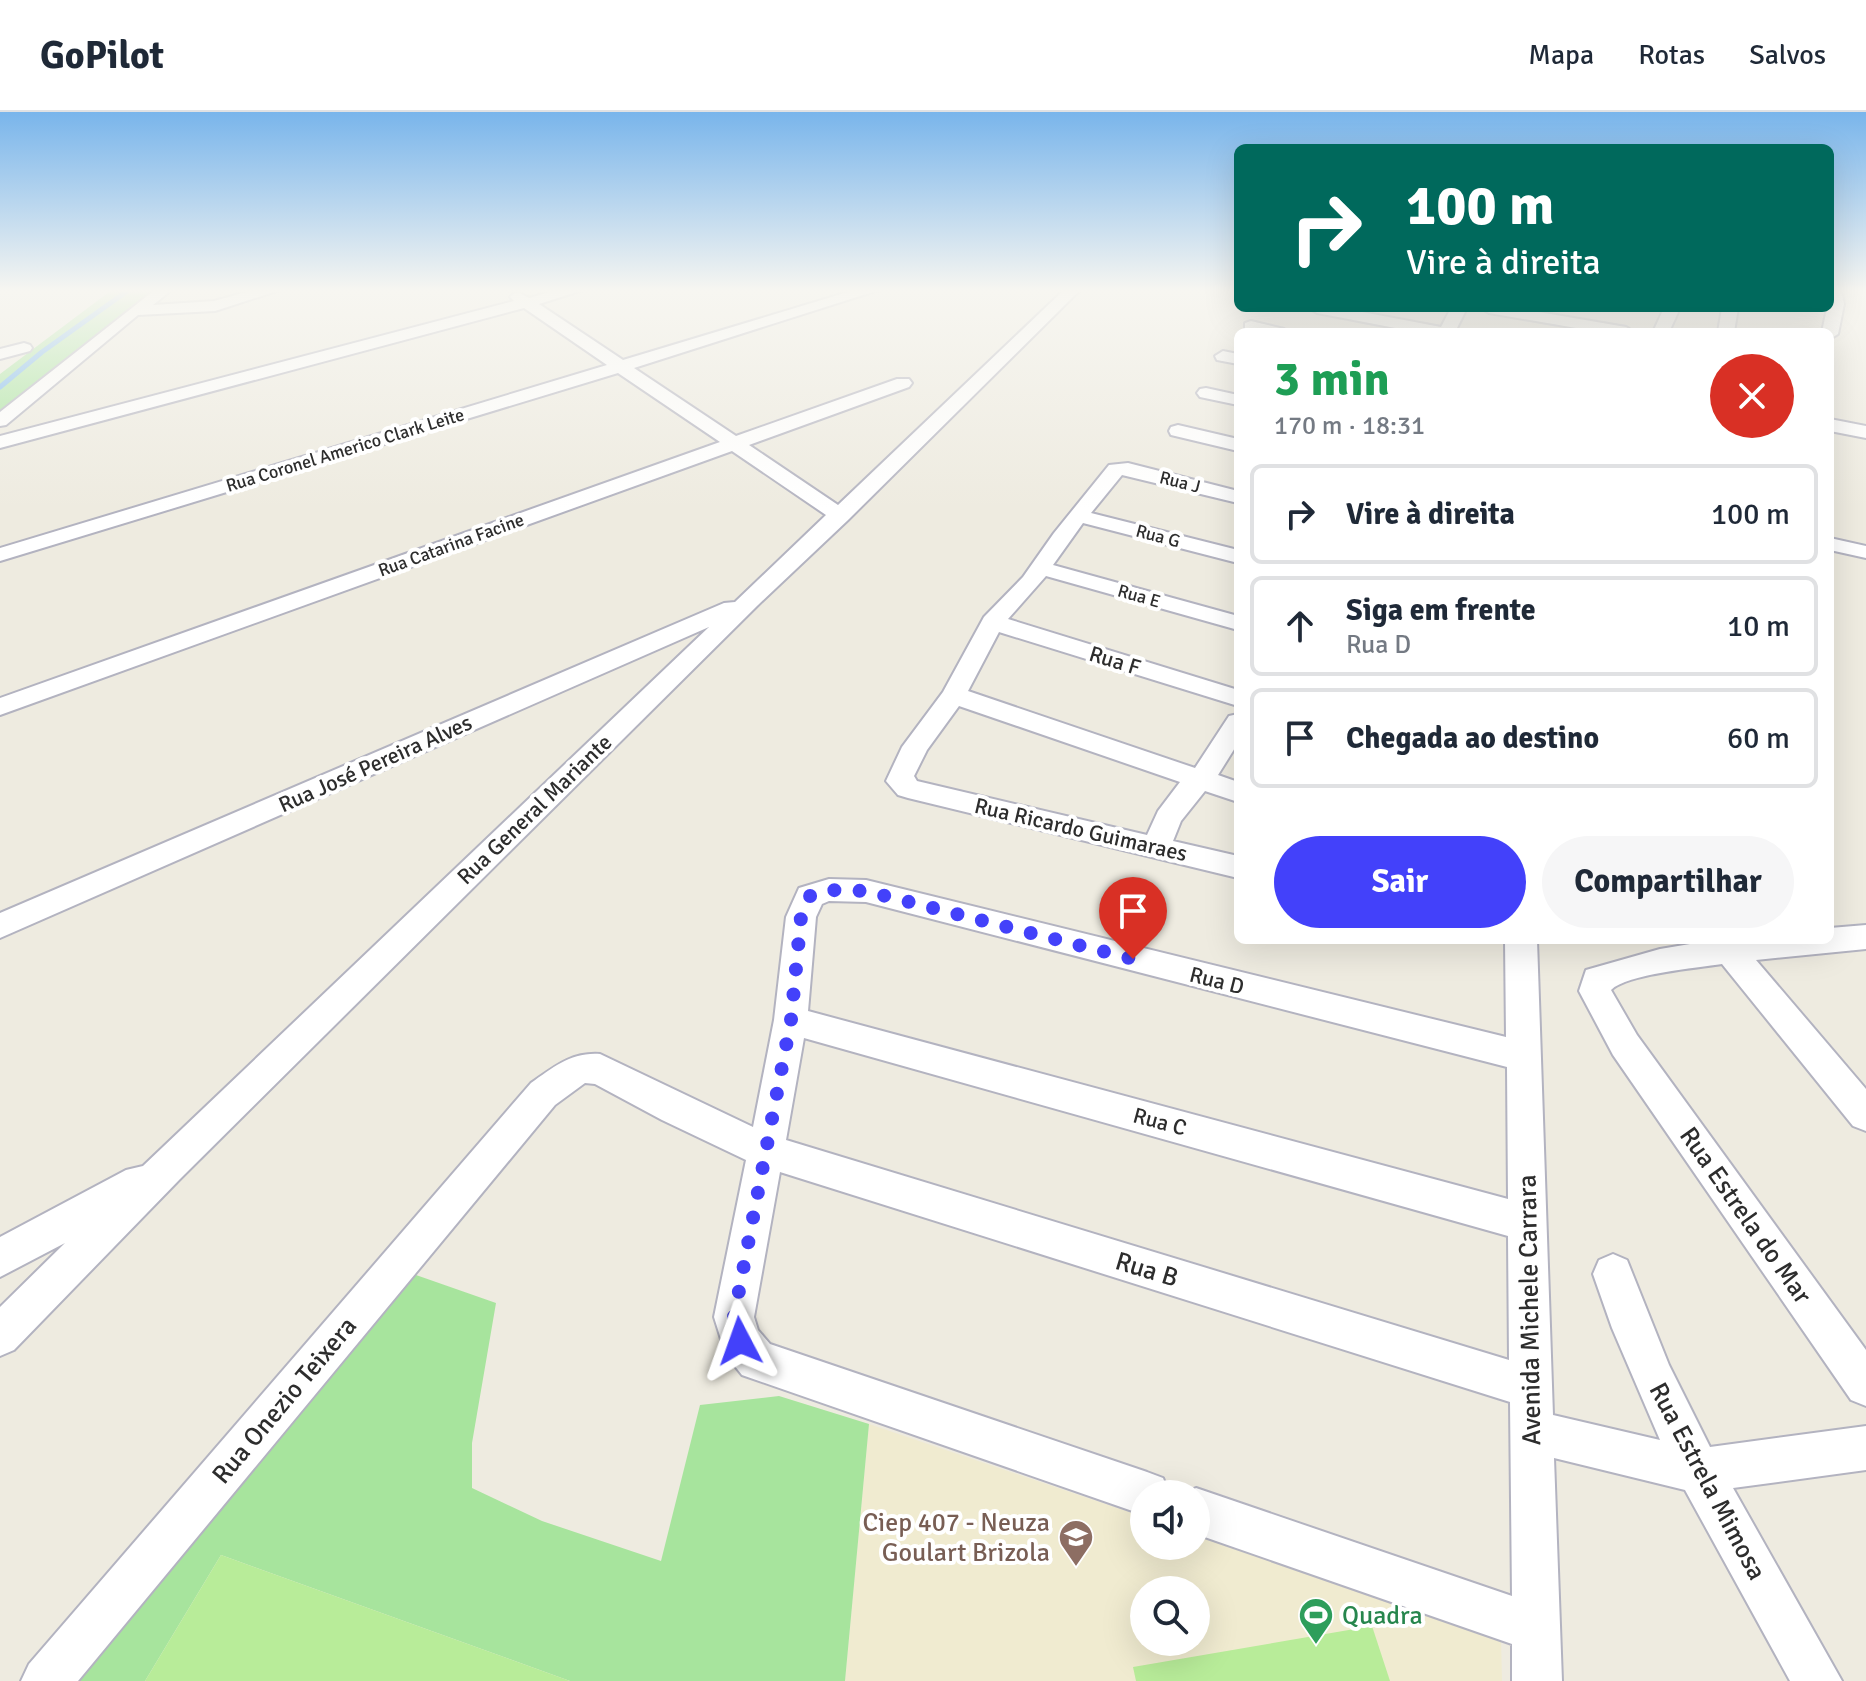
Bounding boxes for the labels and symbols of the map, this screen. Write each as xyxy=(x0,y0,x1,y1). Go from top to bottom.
street label: Rua Coronel Americo Clark Leite xyxy=(223,403,467,497)
street label: Rua J xyxy=(1157,466,1203,498)
street label: Rua Catarina Facine xyxy=(375,508,527,582)
street label: Rua G xyxy=(1133,520,1183,552)
street label: Rua E xyxy=(1115,579,1163,613)
street label: Rua F xyxy=(1086,640,1144,681)
street label: Rua José Pereira Alves xyxy=(274,709,476,818)
street label: Rua General Mariante xyxy=(451,729,617,890)
street label: Rua Ricardo Guimaraes xyxy=(972,792,1190,867)
pin xyxy=(1099,877,1167,959)
street label: Rua D xyxy=(1187,961,1247,1000)
street label: Rua C xyxy=(1130,1101,1189,1142)
street label: Rua Estrela do Mar xyxy=(1672,1121,1818,1311)
street label: Avenida Michele Carrara xyxy=(1512,1174,1548,1446)
street label: Rua B xyxy=(1111,1245,1182,1295)
position arrow xyxy=(698,1299,782,1383)
street label: Rua Onezio Teixera xyxy=(206,1311,364,1491)
street label: Rua Estrela Mimosa xyxy=(1642,1377,1773,1586)
place label: Ciep 407 - Neuza Goulart Brizola xyxy=(862,1507,1050,1569)
school or university icon: Ciep 407 - Neuza Goulart Brizola xyxy=(1057,1518,1095,1568)
sports icon: Quadra xyxy=(1297,1596,1335,1646)
place label: Quadra xyxy=(1342,1600,1423,1632)

